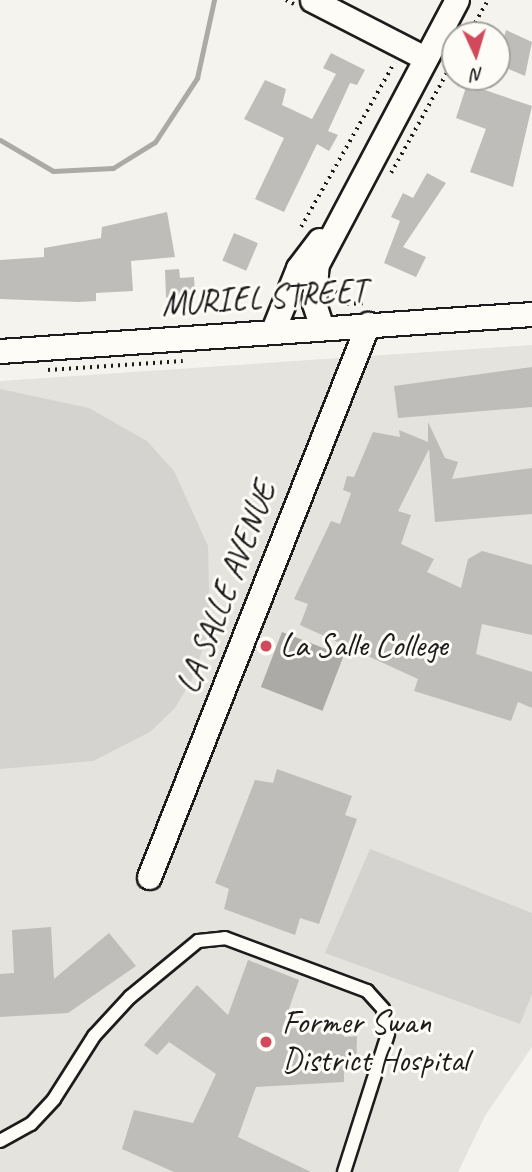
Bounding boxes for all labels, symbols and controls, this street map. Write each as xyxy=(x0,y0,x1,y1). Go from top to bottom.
north arrow xyxy=(441,21,511,91)
text: N xyxy=(471,63,484,87)
street label: MURIEL STREET xyxy=(160,271,368,325)
street label: LA SALLE AVENUE xyxy=(169,477,285,699)
place label: La Salle College xyxy=(280,626,448,666)
marker: La Salle College xyxy=(258,638,274,654)
place label: Former Swan District Hospital xyxy=(282,1003,469,1081)
marker: Former Swan District Hospital xyxy=(256,1032,276,1052)

